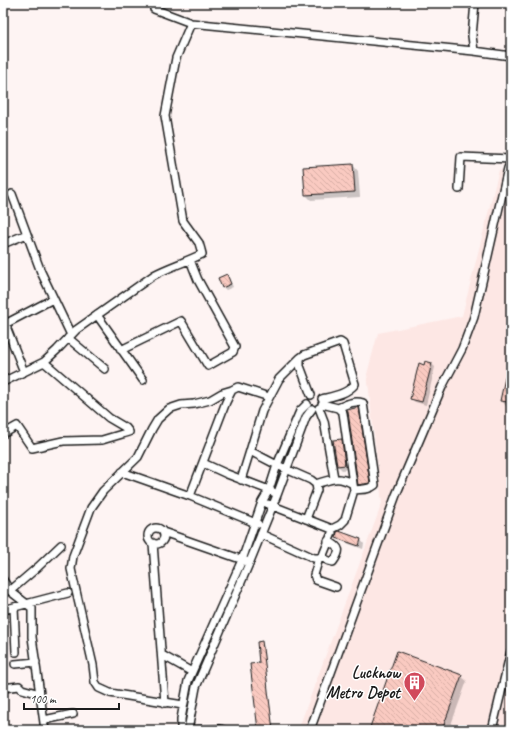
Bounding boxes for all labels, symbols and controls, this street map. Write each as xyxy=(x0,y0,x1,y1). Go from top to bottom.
place label: Lucknow Metro Depot xyxy=(326,662,402,703)
building icon: Lucknow Metro Depot xyxy=(402,669,428,702)
scale bar xyxy=(24,685,119,711)
text: 100 m xyxy=(30,691,57,707)

